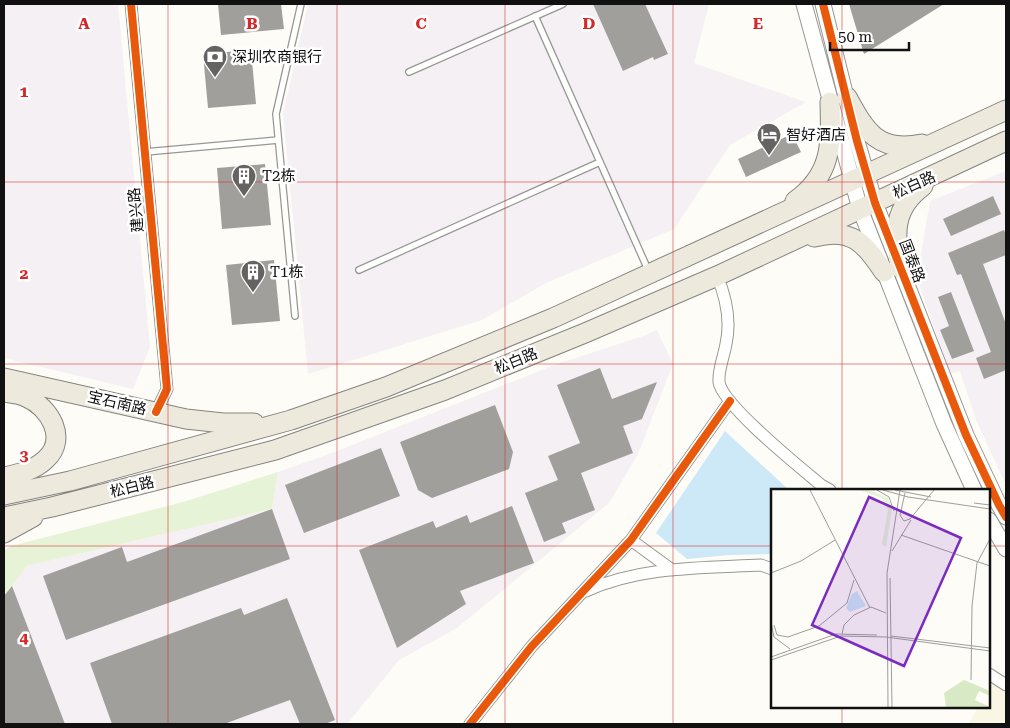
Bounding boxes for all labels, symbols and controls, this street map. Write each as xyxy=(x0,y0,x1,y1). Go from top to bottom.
text: A xyxy=(78,14,90,33)
text: B xyxy=(246,14,258,33)
text: C xyxy=(415,14,427,33)
text: D xyxy=(583,14,596,33)
text: E xyxy=(753,14,763,33)
scale bar xyxy=(830,20,909,52)
text: 50 m xyxy=(838,28,873,46)
bank icon: 深圳农商银行 xyxy=(202,44,228,78)
place label: 深圳农商银行 xyxy=(232,48,322,66)
text: 1 xyxy=(20,82,29,101)
hotel icon: 智好酒店 xyxy=(756,122,782,156)
place label: 智好酒店 xyxy=(786,126,846,144)
building icon: T2栋 xyxy=(231,163,257,197)
place label: T2栋 xyxy=(262,167,295,185)
street label: 松白路 xyxy=(890,168,938,202)
street label: 建兴路 xyxy=(125,187,147,233)
street label: 国泰路 xyxy=(896,237,928,285)
building icon: T1栋 xyxy=(240,259,266,293)
place label: T1栋 xyxy=(270,263,303,281)
text: 2 xyxy=(20,264,29,283)
street label: 松白路 xyxy=(492,344,540,378)
street label: 宝石南路 xyxy=(86,387,148,419)
text: 3 xyxy=(20,446,29,465)
street label: 松白路 xyxy=(108,473,156,501)
inset map xyxy=(771,489,990,708)
text: 4 xyxy=(20,628,29,647)

